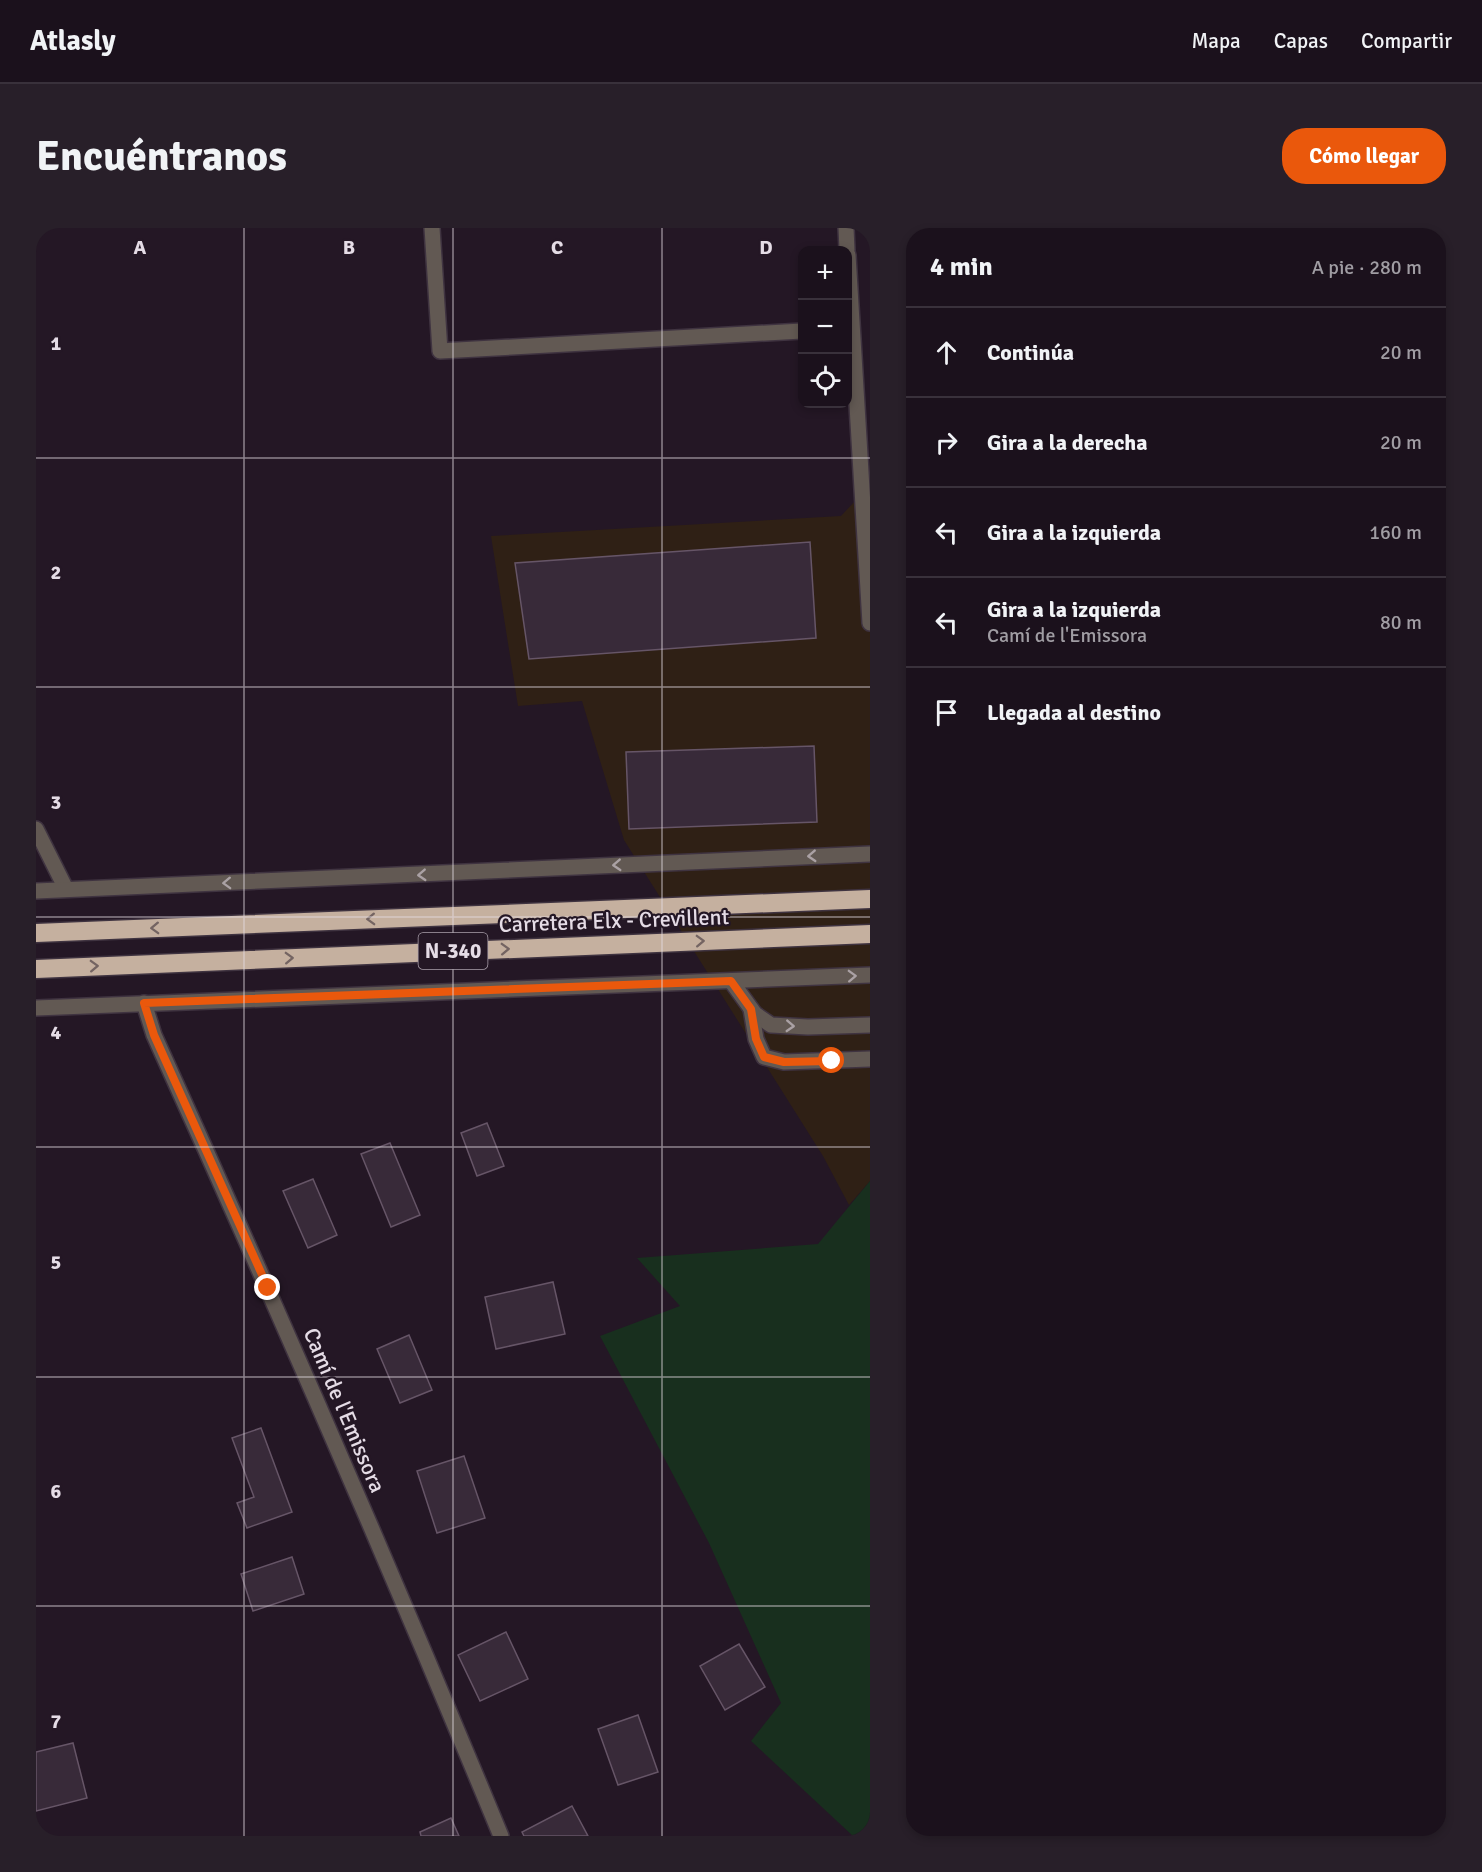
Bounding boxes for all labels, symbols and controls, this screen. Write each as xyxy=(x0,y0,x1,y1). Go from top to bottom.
text: Atlasly xyxy=(30,24,116,58)
text: Mapa xyxy=(1191,28,1241,54)
text: Capas xyxy=(1274,28,1328,54)
text: Compartir xyxy=(1361,28,1452,54)
button: Cómo llegar xyxy=(1282,128,1446,184)
text: Encuéntranos xyxy=(36,131,287,182)
text: A xyxy=(134,235,147,260)
text: B xyxy=(343,235,355,260)
text: C xyxy=(551,235,563,260)
text: D xyxy=(759,235,773,260)
map controls xyxy=(798,246,852,408)
button: + xyxy=(798,246,852,300)
text: 4 min xyxy=(930,251,993,283)
text: A pie · 280 m xyxy=(1312,255,1422,280)
button: − xyxy=(798,300,852,354)
text: 1 xyxy=(51,331,62,356)
icon: ahead xyxy=(930,336,963,369)
text: Continúa xyxy=(987,339,1074,366)
text: 20 m xyxy=(1380,340,1422,365)
button: locate xyxy=(798,354,852,408)
icon: right xyxy=(930,426,963,459)
text: Gira a la derecha xyxy=(987,429,1148,456)
text: 20 m xyxy=(1380,430,1422,455)
icon: left xyxy=(930,516,963,549)
text: Gira a la izquierda xyxy=(987,519,1161,546)
text: 160 m xyxy=(1369,520,1422,545)
text: 2 xyxy=(51,560,61,585)
text: Gira a la izquierda xyxy=(987,596,1161,623)
icon: left xyxy=(930,606,963,639)
text: 80 m xyxy=(1380,610,1422,635)
text: Camí de l'Emissora xyxy=(987,623,1147,648)
icon: arrive xyxy=(930,696,963,729)
text: Llegada al destino xyxy=(987,699,1161,726)
text: 3 xyxy=(51,790,61,815)
one-way arrow xyxy=(807,850,816,863)
one-way arrow xyxy=(612,859,621,872)
one-way arrow xyxy=(417,868,426,881)
one-way arrow xyxy=(223,876,232,889)
street label: Carretera Elx - Crevillent xyxy=(498,903,730,938)
one-way arrow xyxy=(366,913,375,926)
one-way arrow xyxy=(151,921,160,934)
road number: N-340 xyxy=(418,933,488,969)
one-way arrow xyxy=(695,934,704,947)
one-way arrow xyxy=(501,943,510,956)
one-way arrow xyxy=(285,952,294,965)
one-way arrow xyxy=(90,960,99,973)
one-way arrow xyxy=(847,969,856,982)
text: 4 xyxy=(51,1020,62,1045)
one-way arrow xyxy=(785,1020,794,1033)
route start xyxy=(818,1047,844,1073)
text: 5 xyxy=(51,1250,61,1275)
route end xyxy=(254,1274,280,1300)
street label: Camí de l'Emissora xyxy=(298,1324,391,1497)
text: 6 xyxy=(51,1479,62,1504)
text: 7 xyxy=(51,1709,62,1734)

